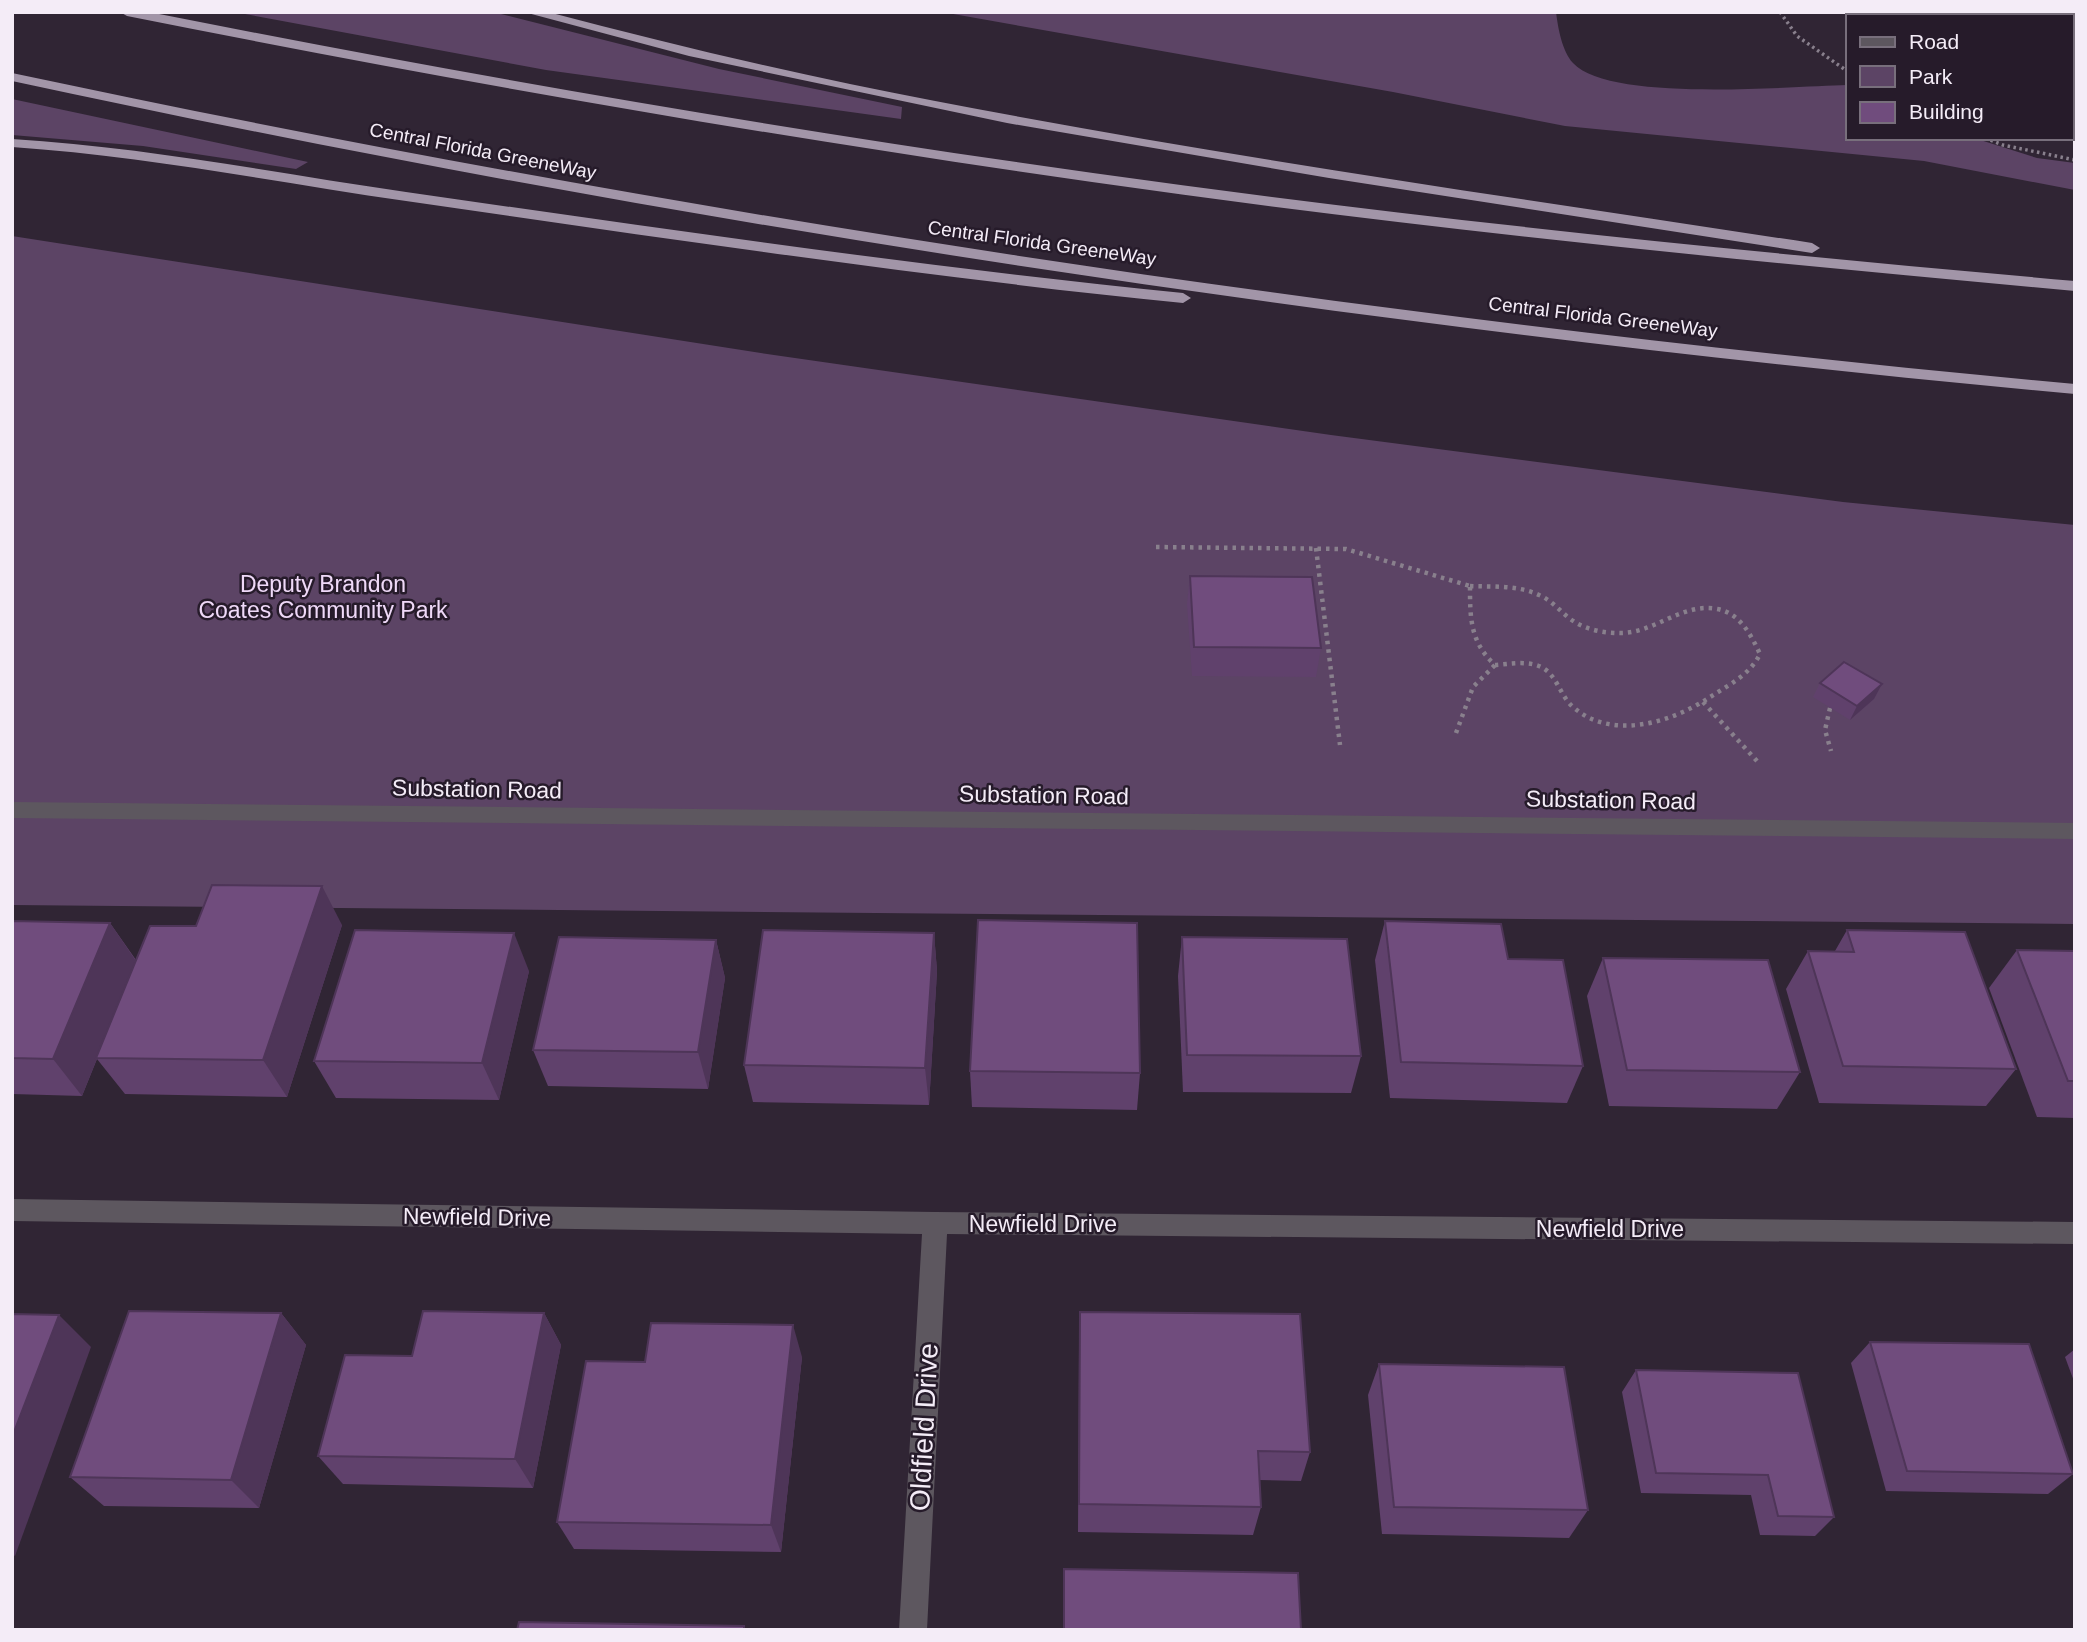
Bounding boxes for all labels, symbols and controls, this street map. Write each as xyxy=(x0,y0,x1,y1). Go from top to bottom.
legend xyxy=(1846,14,2073,140)
text: Road xyxy=(1909,30,1959,53)
text: Park xyxy=(1909,65,1953,88)
text: Building xyxy=(1909,100,1984,123)
street label: Central Florida GreeneWay xyxy=(368,119,599,183)
street label: Central Florida GreeneWay xyxy=(926,217,1158,270)
street label: Central Florida GreeneWay xyxy=(1487,293,1719,342)
park label: Deputy Brandon Coates Community Park xyxy=(198,571,448,623)
street label: Substation Road xyxy=(392,775,562,803)
street label: Substation Road xyxy=(959,781,1129,809)
street label: Substation Road xyxy=(1526,786,1696,814)
street label: Newfield Drive xyxy=(403,1203,551,1231)
street label: Newfield Drive xyxy=(969,1211,1117,1237)
street label: Newfield Drive xyxy=(1536,1216,1684,1242)
street label: Oldfield Drive xyxy=(904,1342,944,1512)

